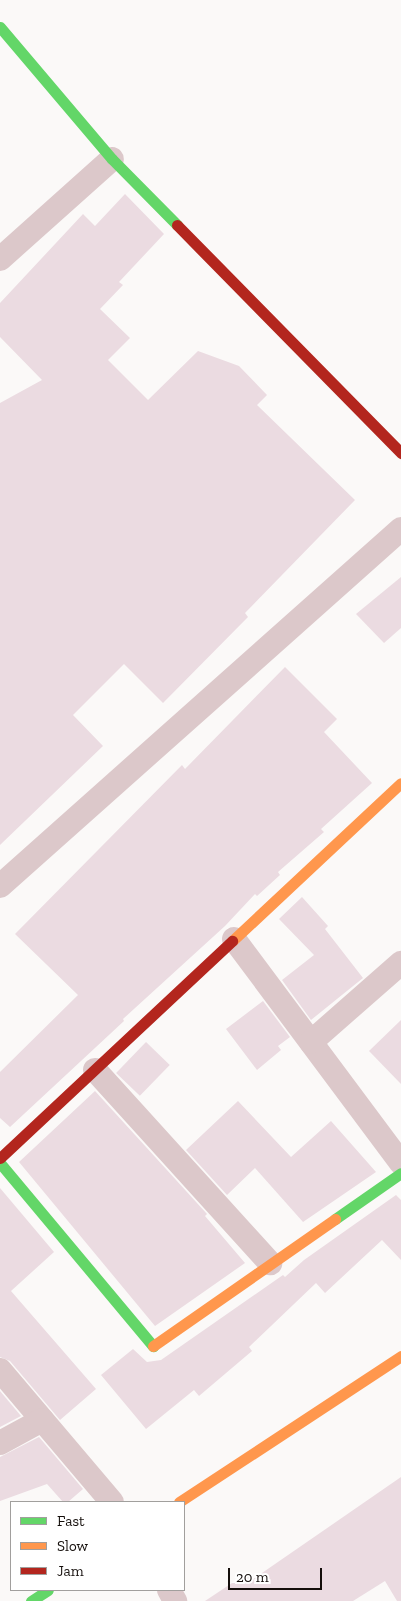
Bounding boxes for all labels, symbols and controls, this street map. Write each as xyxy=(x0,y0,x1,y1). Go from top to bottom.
legend xyxy=(10,1501,185,1591)
text: Fast xyxy=(57,1512,85,1530)
text: Slow xyxy=(57,1537,88,1555)
scale bar xyxy=(231,1558,325,1590)
text: Jam xyxy=(57,1562,84,1580)
text: 20 m xyxy=(236,1568,269,1586)

